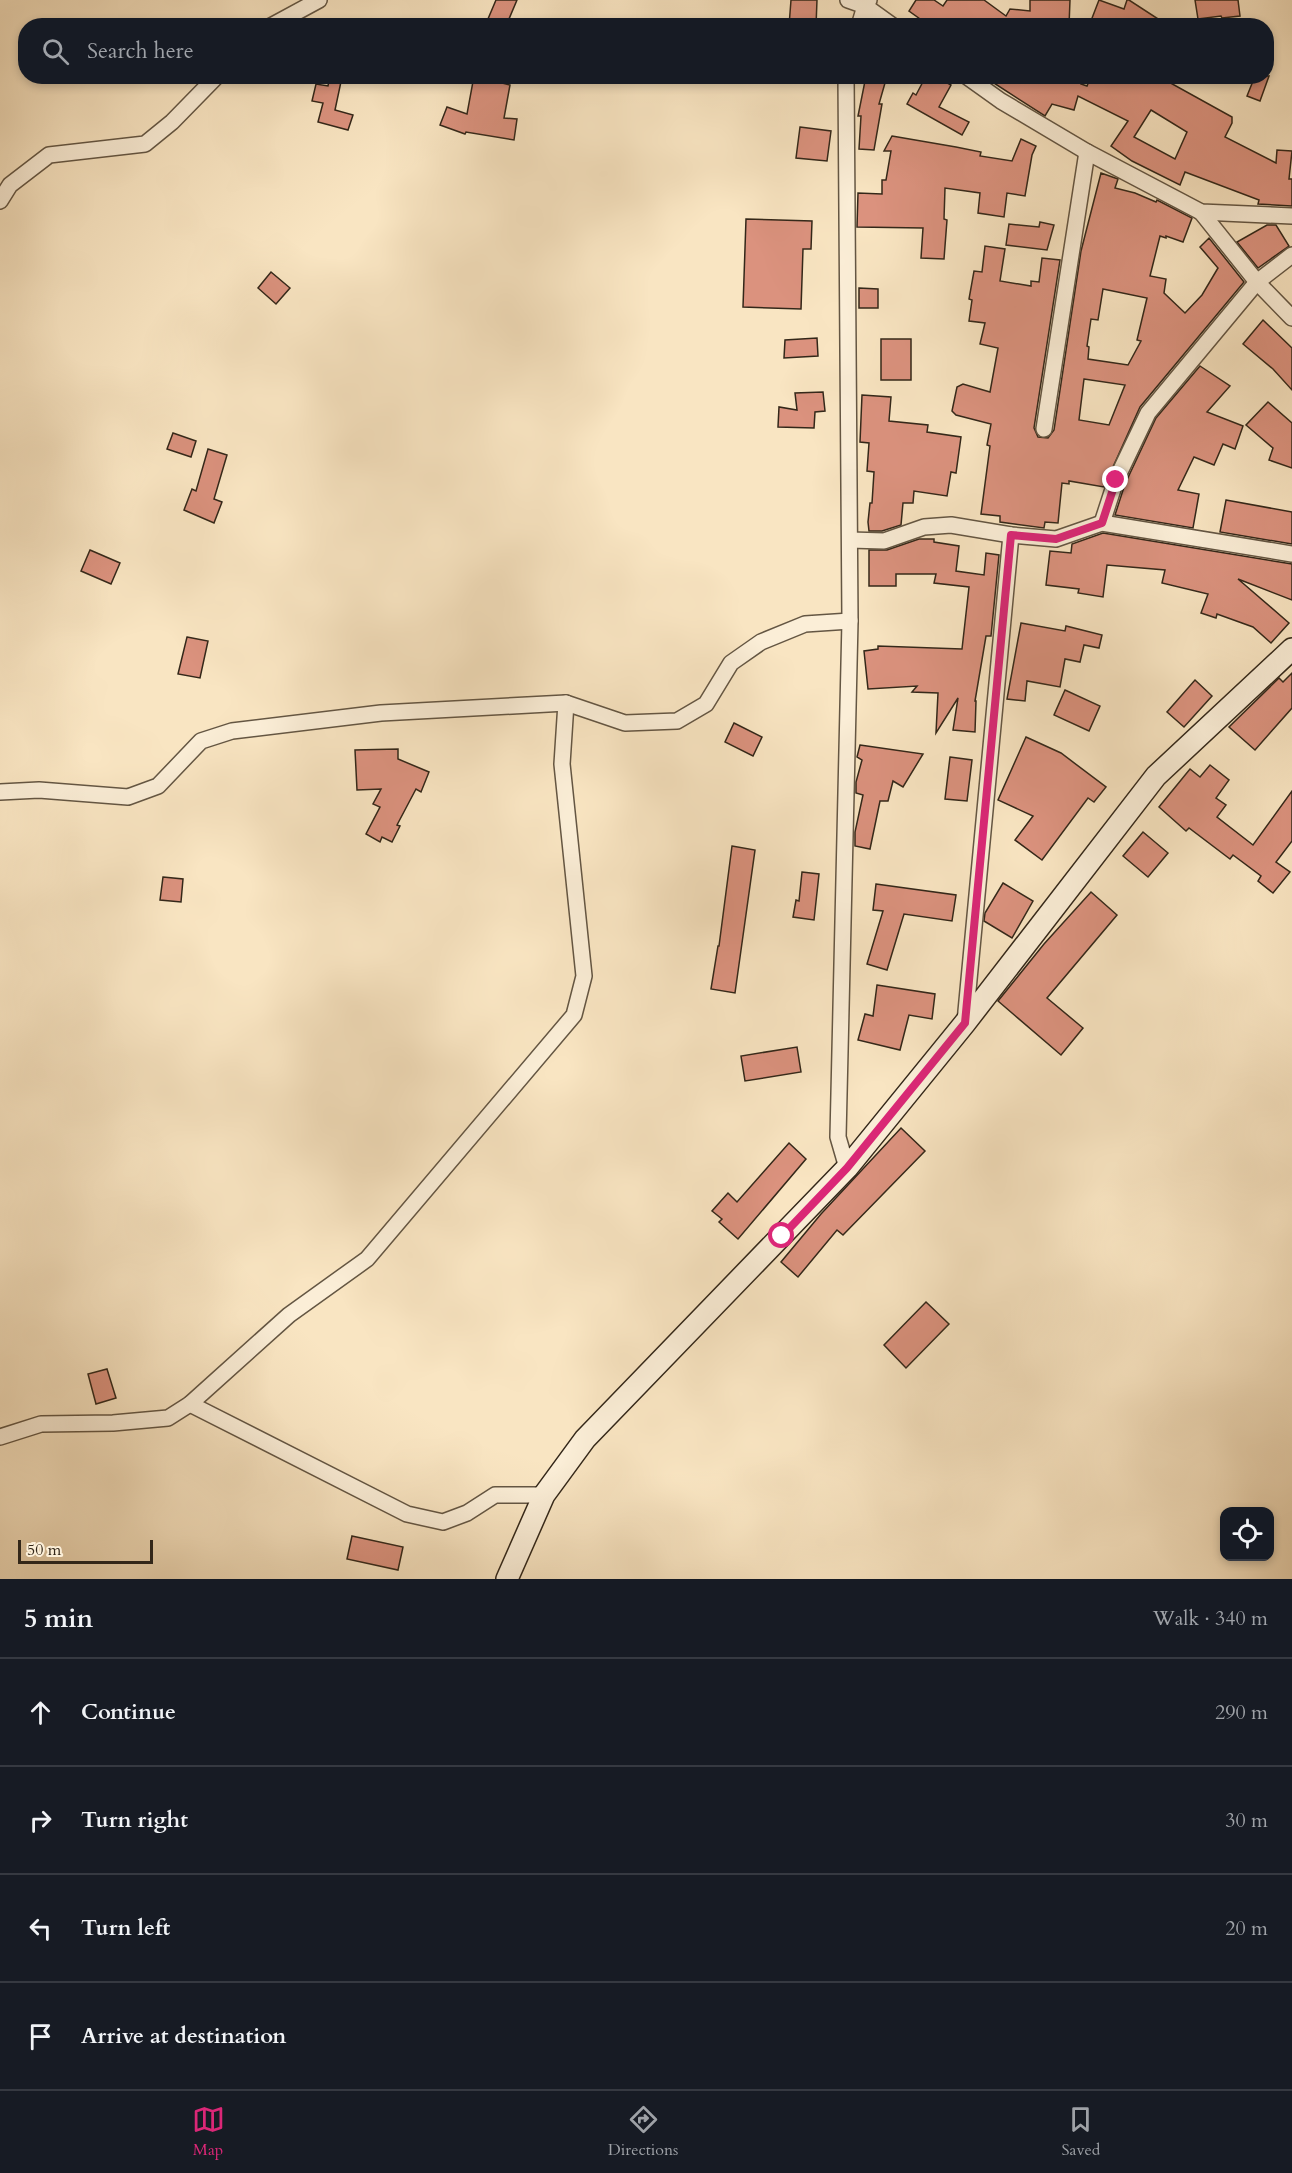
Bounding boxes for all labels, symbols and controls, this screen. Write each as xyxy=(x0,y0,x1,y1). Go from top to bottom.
search box xyxy=(18,18,1274,84)
icon: search xyxy=(39,35,72,68)
text: Search here xyxy=(87,36,194,66)
route end xyxy=(1102,466,1128,492)
route start xyxy=(768,1222,794,1248)
map controls xyxy=(1220,1507,1274,1561)
button: locate xyxy=(1220,1507,1274,1561)
scale bar xyxy=(18,1537,153,1564)
text: 50 m xyxy=(27,1539,61,1561)
text: 5 min xyxy=(24,1601,93,1636)
text: Walk · 340 m xyxy=(1153,1605,1268,1632)
icon: ahead xyxy=(24,1696,57,1729)
text: Continue xyxy=(81,1697,176,1727)
text: 290 m xyxy=(1215,1699,1268,1726)
icon: right xyxy=(24,1804,57,1837)
text: Turn right xyxy=(81,1805,188,1835)
text: 30 m xyxy=(1225,1807,1268,1834)
icon: left xyxy=(24,1912,57,1945)
text: Turn left xyxy=(81,1913,170,1943)
text: 20 m xyxy=(1225,1915,1268,1942)
icon: arrive xyxy=(24,2020,57,2053)
text: Arrive at destination xyxy=(81,2021,286,2051)
tab: Map xyxy=(192,2103,225,2161)
tab: Directions xyxy=(608,2103,678,2161)
tab: Saved xyxy=(1062,2103,1100,2161)

